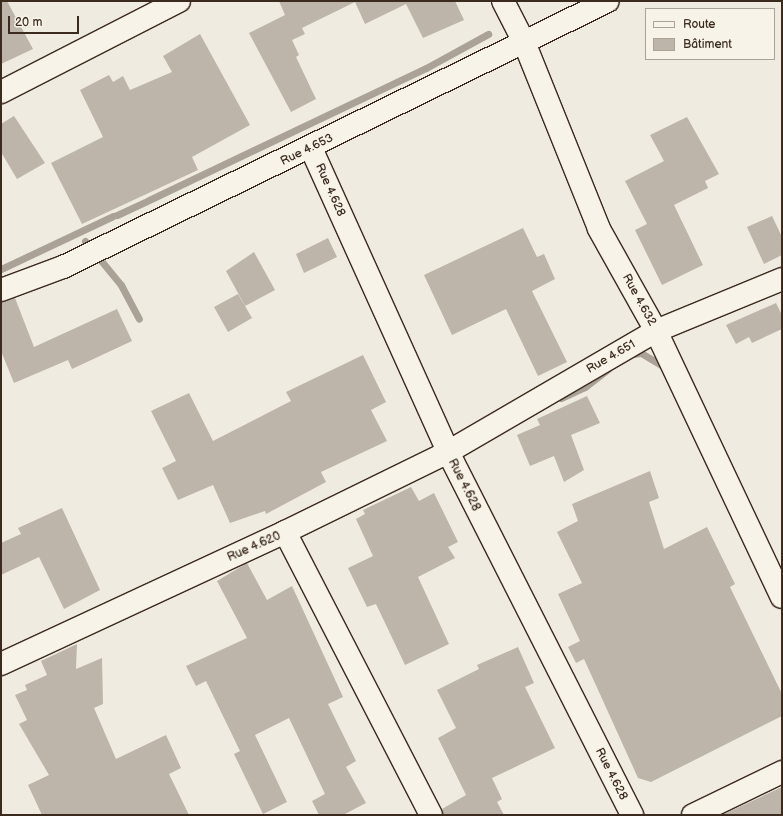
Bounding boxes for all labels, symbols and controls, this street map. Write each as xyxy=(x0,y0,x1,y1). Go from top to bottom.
scale bar xyxy=(10,8,81,34)
legend xyxy=(645,8,775,60)
text: 20 m xyxy=(15,15,42,30)
text: Route xyxy=(683,17,715,32)
text: Bâtiment xyxy=(683,37,732,52)
street label: Rue 4.653 xyxy=(278,131,336,169)
street label: Rue 4.628 xyxy=(312,161,348,219)
street label: Rue 4.632 xyxy=(619,272,659,328)
street label: Rue 4.651 xyxy=(584,337,638,377)
street label: Rue 4.628 xyxy=(445,456,483,514)
street label: Rue 4.620 xyxy=(225,529,283,565)
street label: Rue 4.628 xyxy=(592,745,630,803)

